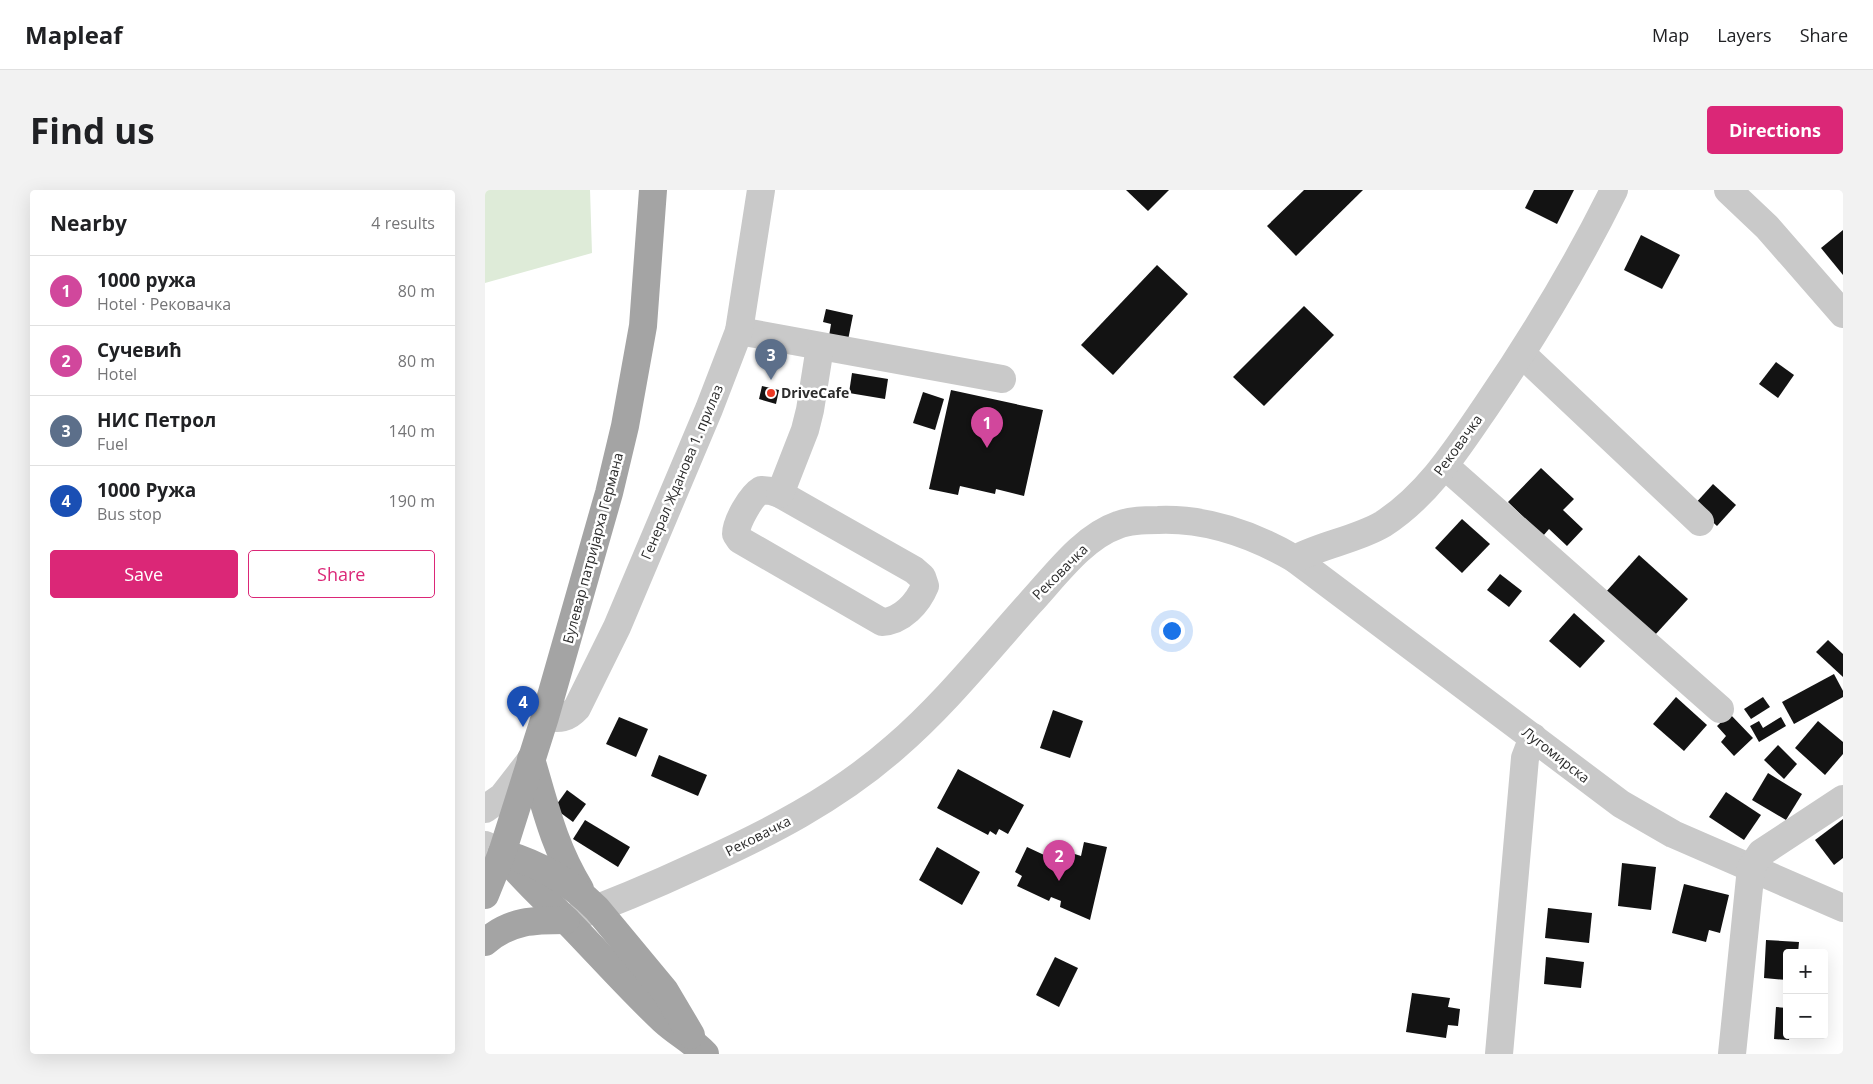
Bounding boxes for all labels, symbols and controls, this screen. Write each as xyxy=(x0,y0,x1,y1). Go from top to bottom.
text: Mapleaf xyxy=(25,18,123,51)
text: Map xyxy=(1652,23,1689,47)
text: Layers xyxy=(1717,23,1772,47)
text: Share xyxy=(1800,23,1848,47)
button: Directions xyxy=(1707,106,1843,154)
text: Find us xyxy=(30,107,155,154)
text: Nearby xyxy=(50,209,127,237)
text: 4 results xyxy=(371,212,435,234)
text: 1000 ружа xyxy=(97,267,196,293)
text: 1 xyxy=(61,280,71,302)
text: 80 m xyxy=(398,280,435,302)
text: Hotel · Рековачка xyxy=(97,293,231,315)
text: Сучевић xyxy=(97,337,182,363)
pin: 3 xyxy=(755,339,787,380)
text: 2 xyxy=(61,350,71,372)
text: 80 m xyxy=(398,350,435,372)
text: Hotel xyxy=(97,363,137,385)
street label: Генерал Жданова 1. прилаз xyxy=(636,381,727,562)
place label: DriveCafe xyxy=(781,383,849,402)
marker: DriveCafe xyxy=(765,387,777,399)
text: НИС Петрол xyxy=(97,407,216,433)
pin: 1 xyxy=(971,407,1003,448)
street label: Рековачка xyxy=(1429,410,1486,479)
text: 3 xyxy=(61,420,71,442)
text: 140 m xyxy=(389,420,435,442)
text: Fuel xyxy=(97,433,128,455)
street label: Булевар патријарха Германа xyxy=(558,450,627,645)
text: 1000 Ружа xyxy=(97,477,196,503)
text: 4 xyxy=(61,490,71,512)
text: 190 m xyxy=(389,490,435,512)
text: Bus stop xyxy=(97,503,162,525)
street label: Рековачка xyxy=(1028,540,1092,604)
button: Save xyxy=(50,550,238,598)
button: Share xyxy=(248,550,435,598)
your location xyxy=(1159,618,1185,644)
pin: 4 xyxy=(507,686,539,727)
street label: Лугомирска xyxy=(1519,722,1594,787)
street label: Рековачка xyxy=(722,811,794,860)
pin: 2 xyxy=(1043,840,1075,881)
map controls xyxy=(1783,949,1828,1039)
button: + xyxy=(1783,949,1828,994)
button: − xyxy=(1783,994,1828,1039)

